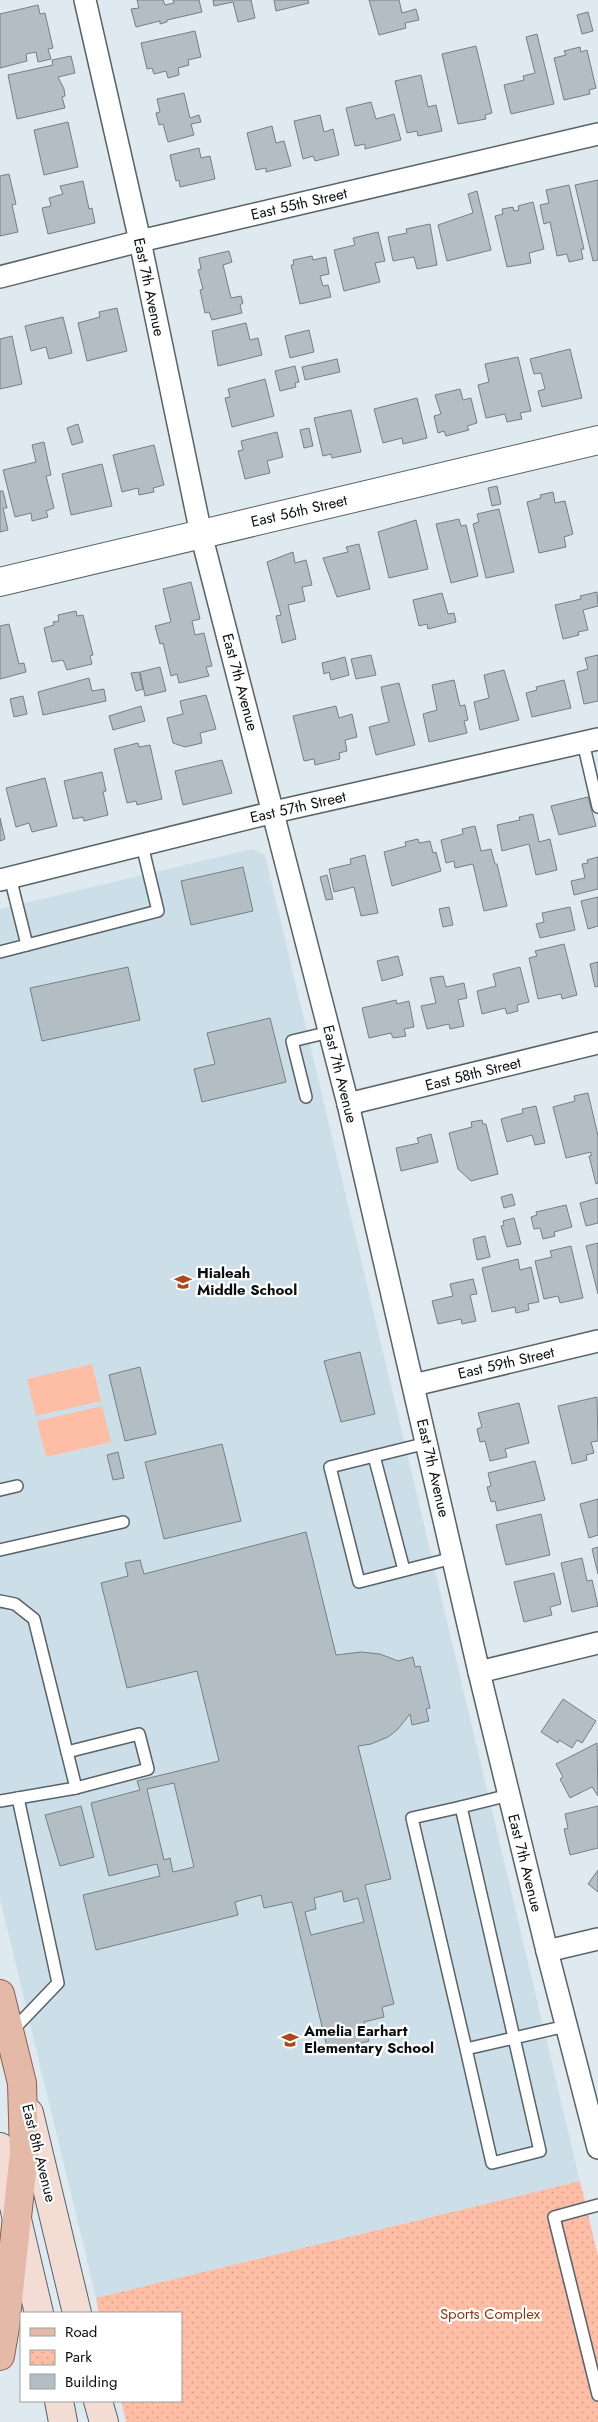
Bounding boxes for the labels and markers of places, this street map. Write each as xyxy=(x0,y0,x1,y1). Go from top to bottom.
place label: Hialeah Middle School xyxy=(197,1262,297,1301)
school or university icon: Hialeah Middle School xyxy=(173,1272,193,1292)
place label: Amelia Earhart Elementary School xyxy=(303,2020,434,2059)
school or university icon: Amelia Earhart Elementary School xyxy=(280,2030,300,2050)

